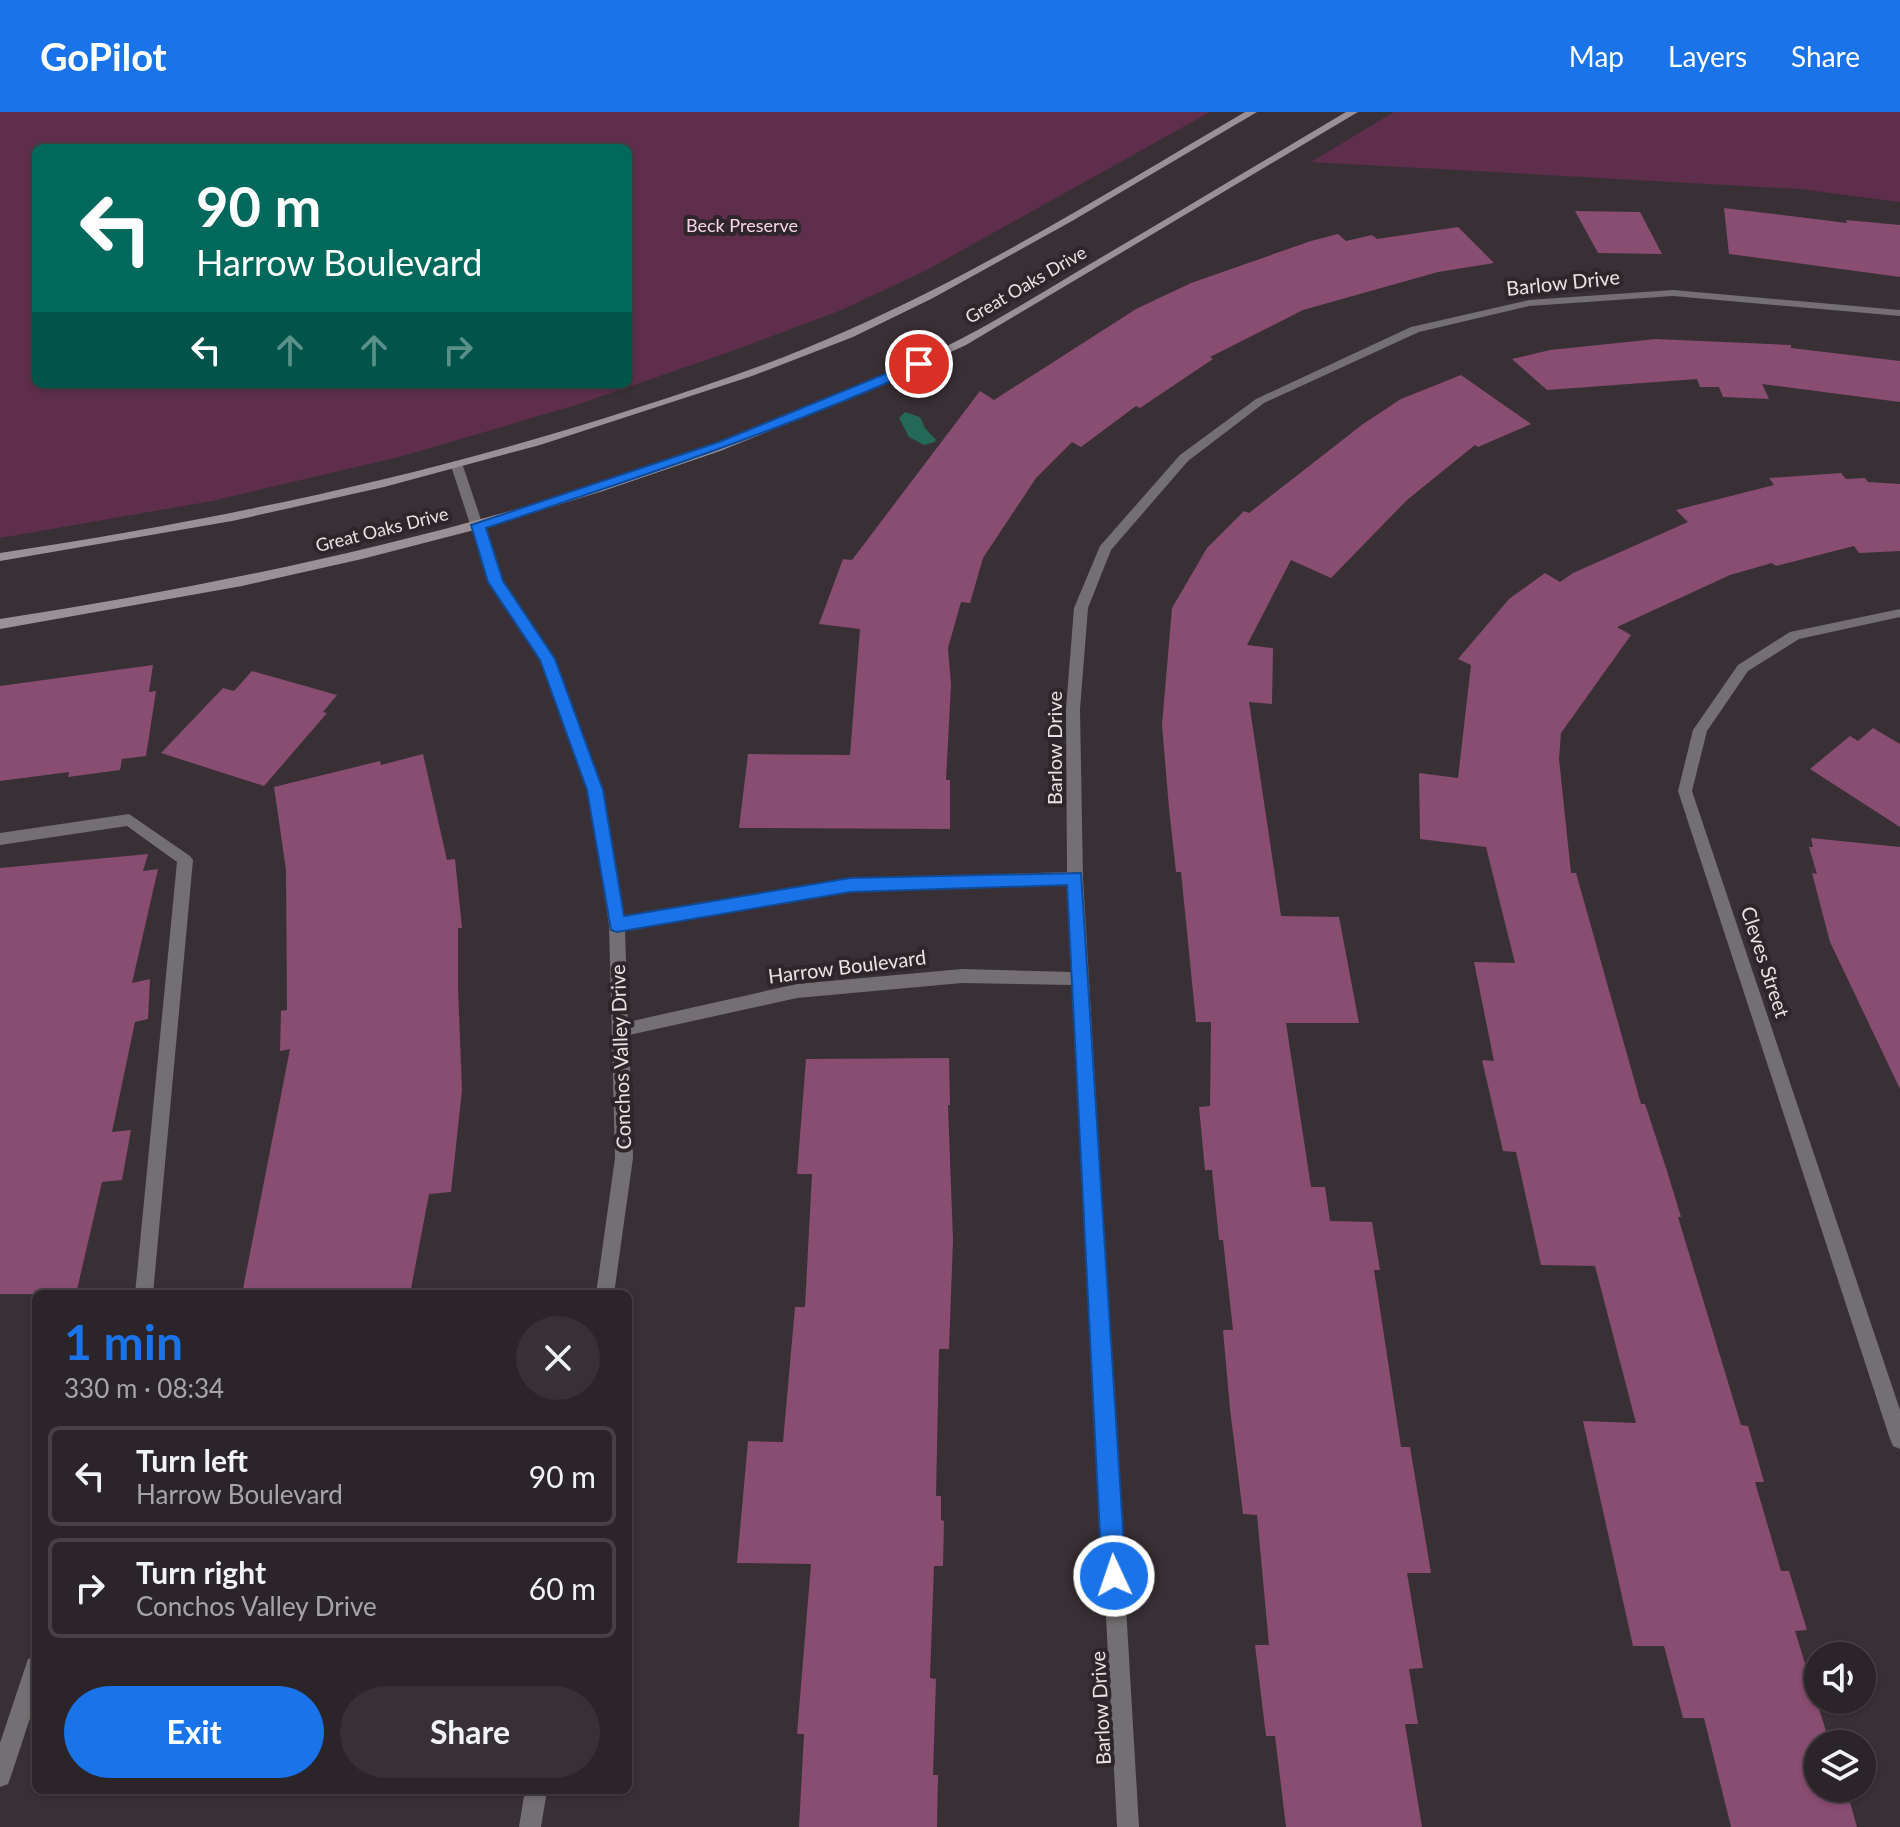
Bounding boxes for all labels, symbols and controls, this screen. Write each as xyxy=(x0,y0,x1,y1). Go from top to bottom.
text: GoPilot xyxy=(40,33,167,79)
text: Map xyxy=(1569,39,1624,73)
text: Layers xyxy=(1668,39,1747,73)
text: Share xyxy=(1791,39,1860,73)
text: 90 m xyxy=(196,172,321,239)
icon: left xyxy=(64,176,168,280)
park label: Beck Preserve xyxy=(686,214,798,236)
text: Harrow Boulevard xyxy=(196,240,482,284)
street label: Great Oaks Drive xyxy=(961,241,1090,328)
street label: Barlow Drive xyxy=(1505,264,1621,300)
icon: left xyxy=(184,328,228,372)
icon: ahead xyxy=(268,328,312,372)
icon: ahead xyxy=(352,328,396,372)
icon: right xyxy=(436,328,480,372)
pin xyxy=(885,330,953,398)
icon: arrive xyxy=(897,342,941,386)
street label: Great Oaks Drive xyxy=(313,502,450,556)
street label: Barlow Drive xyxy=(1042,691,1066,805)
street label: Cleves Street xyxy=(1737,903,1795,1020)
street label: Harrow Boulevard xyxy=(766,944,927,988)
street label: Conchos Valley Drive xyxy=(605,964,635,1150)
text: 1 min xyxy=(64,1313,183,1370)
button: close xyxy=(516,1316,600,1400)
text: 330 m · 08:34 xyxy=(64,1372,224,1404)
text: Turn left xyxy=(136,1442,248,1478)
icon: left xyxy=(68,1454,112,1498)
text: 90 m xyxy=(529,1458,596,1494)
text: Harrow Boulevard xyxy=(136,1478,343,1510)
position arrow xyxy=(1072,1534,1156,1618)
text: Turn right xyxy=(136,1554,266,1590)
icon: right xyxy=(68,1566,112,1610)
text: 60 m xyxy=(529,1570,596,1606)
text: Conchos Valley Drive xyxy=(136,1590,377,1622)
map controls xyxy=(1804,1642,1876,1802)
button: sound xyxy=(1804,1642,1876,1714)
street label: Barlow Drive xyxy=(1085,1651,1115,1766)
button: Exit xyxy=(64,1686,324,1778)
button: Share xyxy=(340,1686,600,1778)
button: layers xyxy=(1804,1730,1876,1802)

